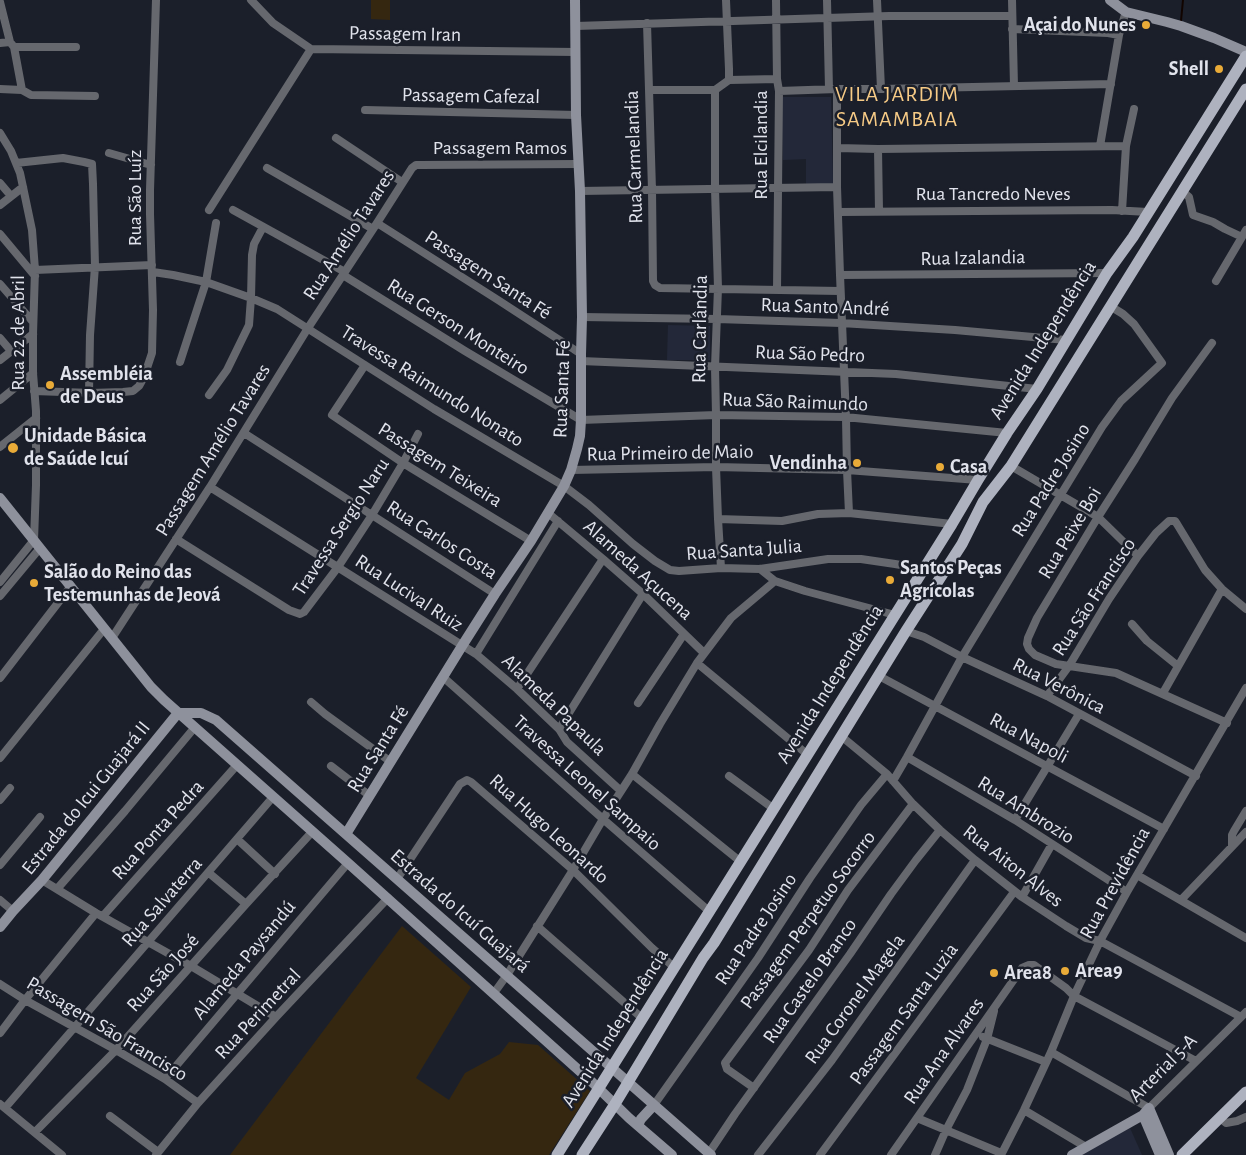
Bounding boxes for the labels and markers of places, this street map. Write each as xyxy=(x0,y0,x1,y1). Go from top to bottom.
place label: Açai do Nunes xyxy=(1024,13,1136,37)
marker: Açai do Nunes xyxy=(1140,19,1152,31)
place label: Shell xyxy=(1169,57,1209,81)
marker: Shell xyxy=(1213,63,1225,75)
place label: Assembléia de Deus xyxy=(60,362,153,409)
marker: Assembléia de Deus xyxy=(44,379,56,391)
place label: Unidade Básica de Saúde Icuí xyxy=(24,424,147,471)
marker: Unidade Básica de Saúde Icuí xyxy=(6,441,20,455)
place label: Vendinha xyxy=(770,451,847,475)
place label: Casa xyxy=(950,455,987,479)
marker: Vendinha xyxy=(851,457,863,469)
marker: Casa xyxy=(934,461,946,473)
place label: Santos Peças Agrícolas xyxy=(900,556,1002,603)
place label: Salão do Reino das Testemunhas de Jeová xyxy=(44,560,221,607)
marker: Santos Peças Agrícolas xyxy=(884,574,896,586)
marker: Salão do Reino das Testemunhas de Jeová xyxy=(28,577,40,589)
place label: Area9 xyxy=(1075,959,1123,983)
place label: Area8 xyxy=(1004,961,1052,985)
marker: Area9 xyxy=(1059,965,1071,977)
marker: Area8 xyxy=(988,967,1000,979)

